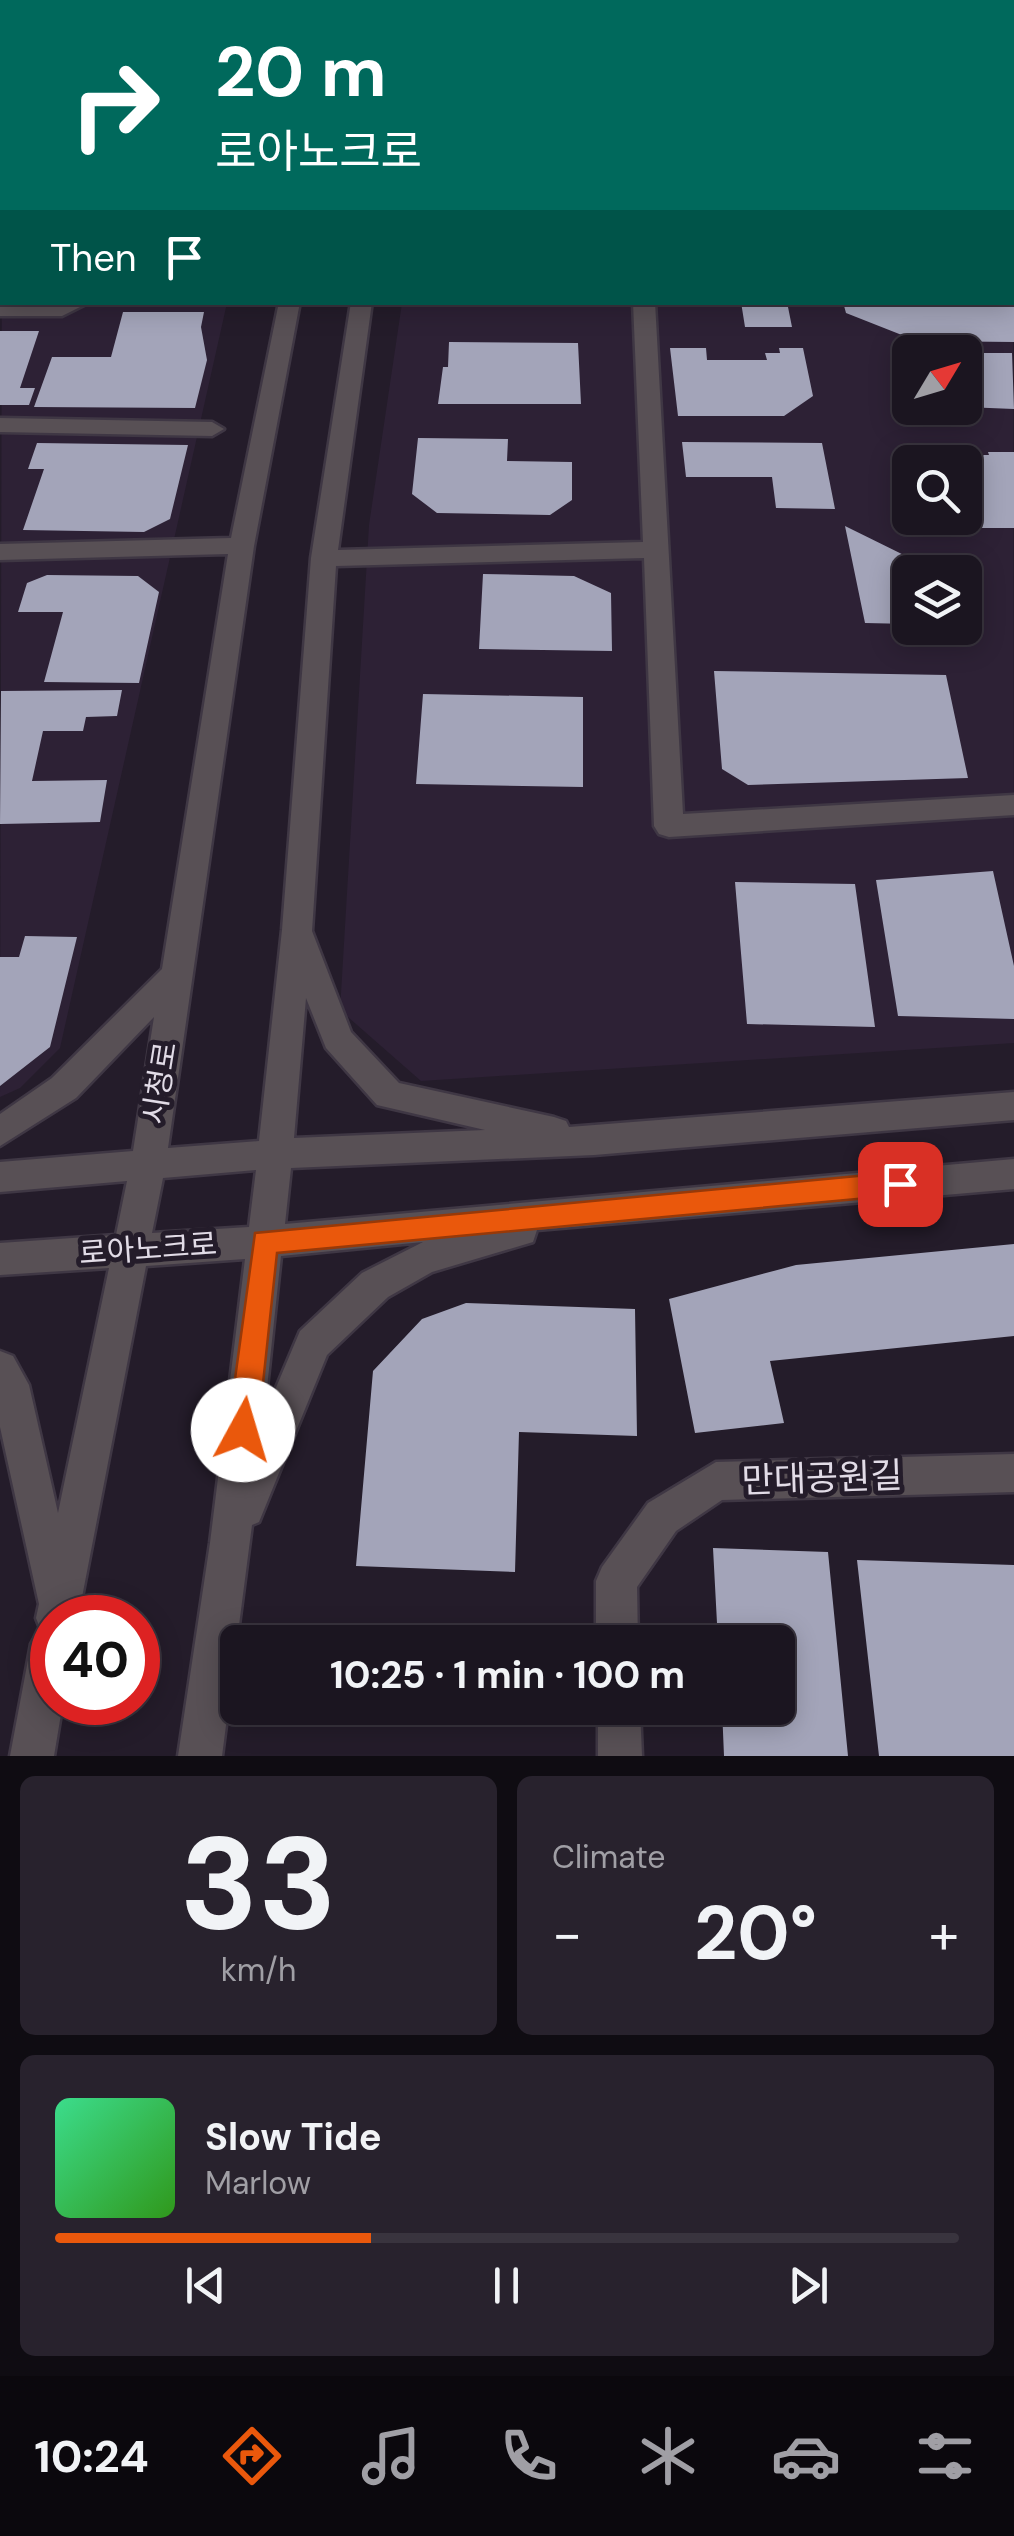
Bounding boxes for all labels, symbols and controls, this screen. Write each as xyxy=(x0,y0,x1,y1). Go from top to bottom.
text: 20 m xyxy=(215,27,387,118)
icon: right xyxy=(50,40,180,170)
text: 로아노크로 xyxy=(215,122,422,181)
icon: arrive xyxy=(157,230,212,285)
text: Then xyxy=(50,233,137,283)
north arrow xyxy=(892,335,982,425)
map controls xyxy=(892,335,982,645)
button: search xyxy=(892,445,982,535)
button: layers xyxy=(892,555,982,645)
street label: 시청로 xyxy=(134,1039,185,1127)
pin xyxy=(858,1142,943,1227)
icon: arrive xyxy=(873,1157,928,1212)
street label: 로아노크로 xyxy=(78,1224,218,1273)
position arrow xyxy=(191,1378,295,1482)
street label: 만대공원길 xyxy=(741,1452,903,1504)
speed limit sign: 40 xyxy=(30,1595,160,1725)
text: 10:25 · 1 min · 100 m xyxy=(330,1650,685,1700)
text: 33 xyxy=(180,1799,337,1968)
text: Climate xyxy=(552,1836,666,1878)
text: 20° xyxy=(694,1885,817,1982)
text: − xyxy=(552,1898,582,1970)
text: + xyxy=(929,1898,959,1970)
text: km/h xyxy=(221,1949,296,1991)
text: Slow Tide xyxy=(205,2112,382,2162)
text: Marlow xyxy=(205,2162,311,2204)
icon: previous xyxy=(178,2258,233,2313)
icon: pause xyxy=(479,2258,534,2313)
icon: next xyxy=(781,2258,836,2313)
icon: directions xyxy=(217,2421,287,2491)
icon: music xyxy=(356,2421,426,2491)
icon: phone xyxy=(494,2421,564,2491)
icon: climate xyxy=(633,2421,703,2491)
icon: car xyxy=(771,2421,841,2491)
icon: filters xyxy=(910,2421,980,2491)
text: 10:24 xyxy=(34,2427,149,2486)

